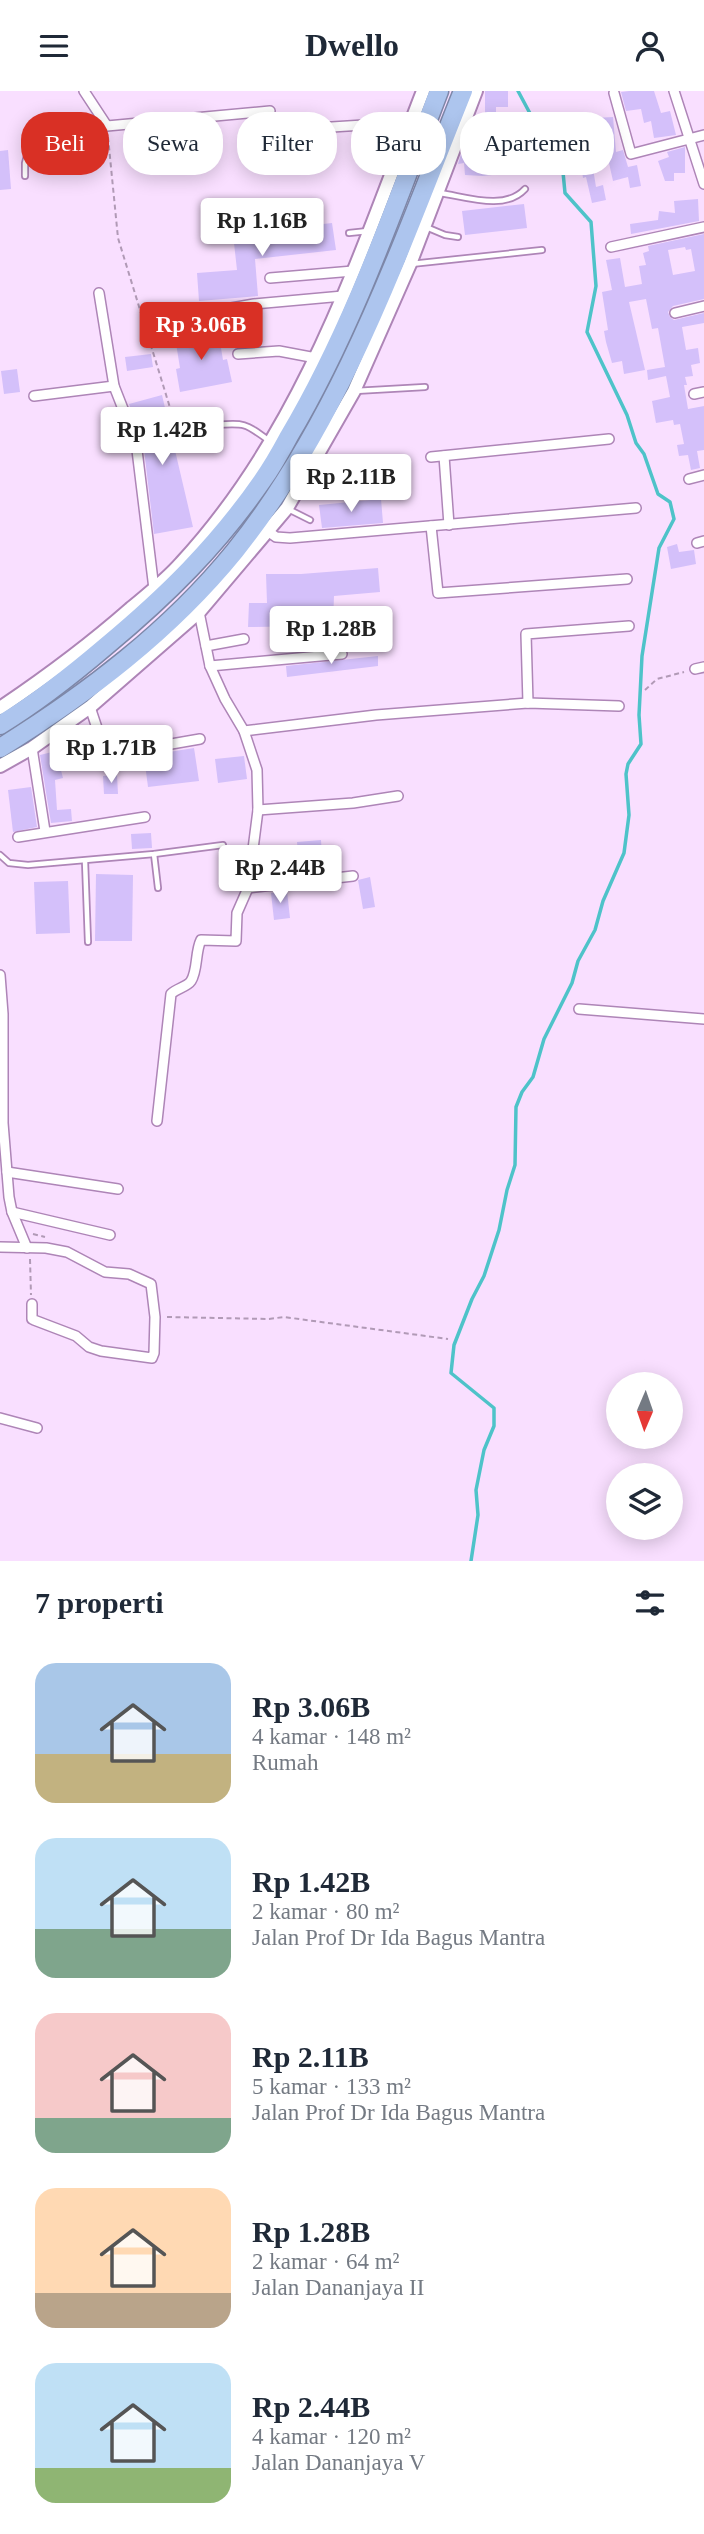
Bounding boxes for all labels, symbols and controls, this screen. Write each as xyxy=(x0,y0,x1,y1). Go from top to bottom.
icon: menu xyxy=(35,27,73,65)
text: Dwello xyxy=(305,27,399,63)
icon: person xyxy=(631,27,669,65)
chip: Beli xyxy=(21,112,109,175)
chip: Sewa xyxy=(123,112,223,175)
chip: Filter xyxy=(237,112,337,175)
chip: Baru xyxy=(351,112,446,175)
chip: Apartemen xyxy=(460,112,614,175)
pin: Rp 1.16B xyxy=(190,199,334,258)
text: Rp 1.16B xyxy=(217,208,307,233)
pin: Rp 3.06B xyxy=(129,303,273,362)
text: Rp 3.06B xyxy=(156,312,246,337)
pin: Rp 1.42B xyxy=(90,407,234,467)
text: Rp 1.42B xyxy=(117,417,207,442)
pin: Rp 2.11B xyxy=(279,455,423,514)
text: Rp 2.11B xyxy=(306,464,396,489)
pin: Rp 1.28B xyxy=(259,607,403,666)
text: Rp 1.28B xyxy=(286,616,376,641)
pin: Rp 1.71B xyxy=(39,725,183,785)
text: Rp 1.71B xyxy=(66,735,156,760)
pin: Rp 2.44B xyxy=(208,845,352,905)
text: Rp 2.44B xyxy=(235,855,325,880)
north arrow xyxy=(606,1372,682,1449)
map controls xyxy=(606,1372,683,1540)
button: layers xyxy=(606,1463,683,1540)
icon: filters xyxy=(631,1584,669,1622)
text: 7 properti xyxy=(35,1586,164,1619)
text: Rp 3.06B xyxy=(252,1690,370,1723)
icon: home xyxy=(91,1691,175,1775)
text: 4 kamar · 148 m² xyxy=(252,1724,411,1749)
text: Rumah xyxy=(252,1750,318,1775)
text: Rp 1.42B xyxy=(252,1865,370,1898)
icon: home xyxy=(91,1866,175,1950)
text: 2 kamar · 80 m² xyxy=(252,1899,399,1924)
text: Jalan Prof Dr Ida Bagus Mantra xyxy=(252,1925,545,1950)
text: Rp 2.11B xyxy=(252,2040,369,2073)
icon: home xyxy=(91,2041,175,2125)
text: 5 kamar · 133 m² xyxy=(252,2074,411,2099)
text: Jalan Prof Dr Ida Bagus Mantra xyxy=(252,2100,545,2125)
text: Rp 1.28B xyxy=(252,2215,370,2248)
icon: home xyxy=(91,2216,175,2300)
text: 2 kamar · 64 m² xyxy=(252,2249,399,2274)
text: Jalan Dananjaya II xyxy=(252,2275,424,2300)
text: Rp 2.44B xyxy=(252,2390,370,2423)
icon: home xyxy=(91,2391,175,2475)
text: 4 kamar · 120 m² xyxy=(252,2424,411,2449)
text: Jalan Dananjaya V xyxy=(252,2450,425,2475)

